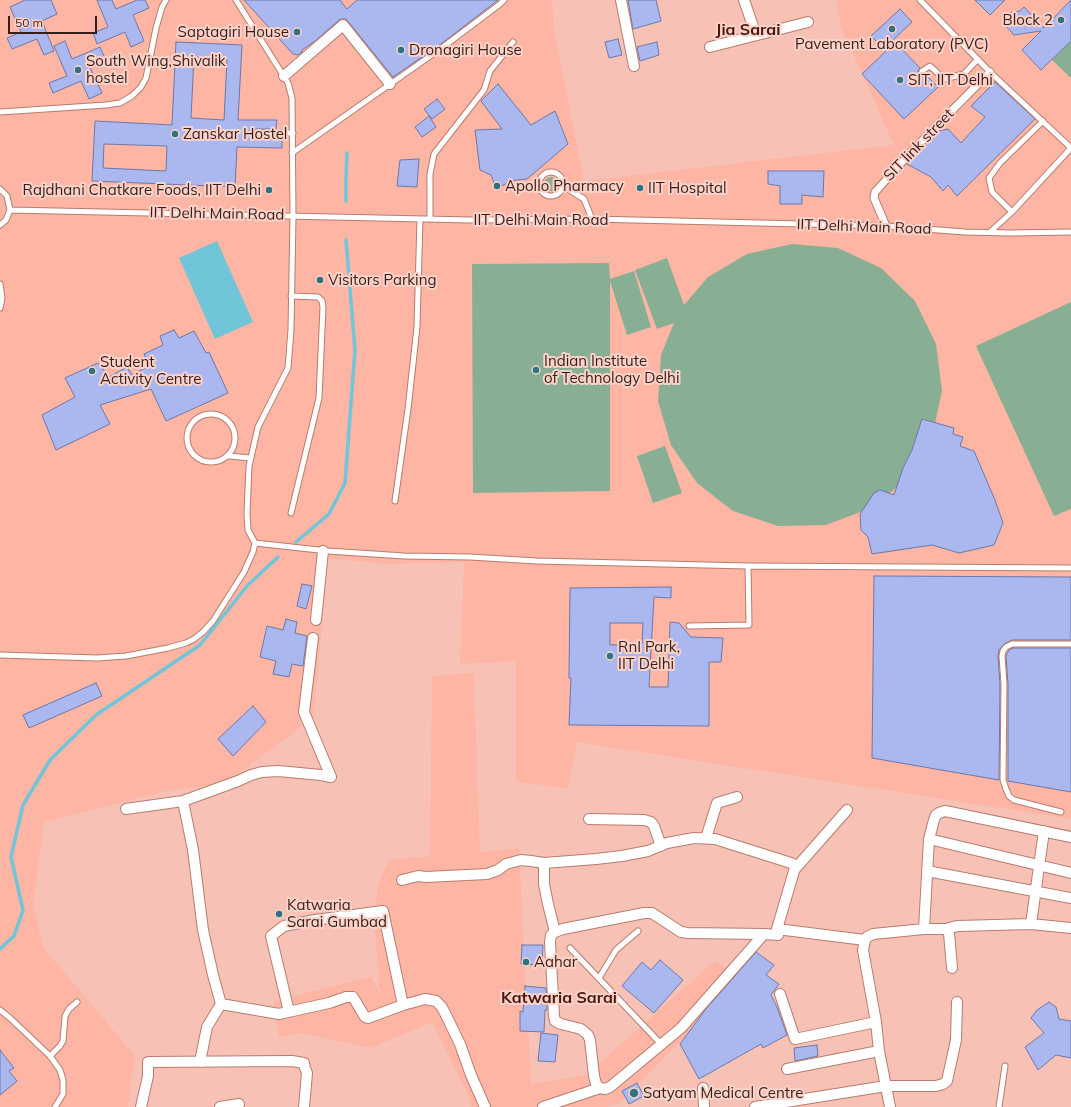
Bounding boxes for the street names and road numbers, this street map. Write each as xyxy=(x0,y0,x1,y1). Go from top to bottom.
street label: SIT link street xyxy=(880,105,958,185)
street label: IIT Delhi Main Road xyxy=(149,204,285,224)
street label: IIT Delhi Main Road xyxy=(474,211,608,229)
street label: IIT Delhi Main Road xyxy=(796,216,932,238)

